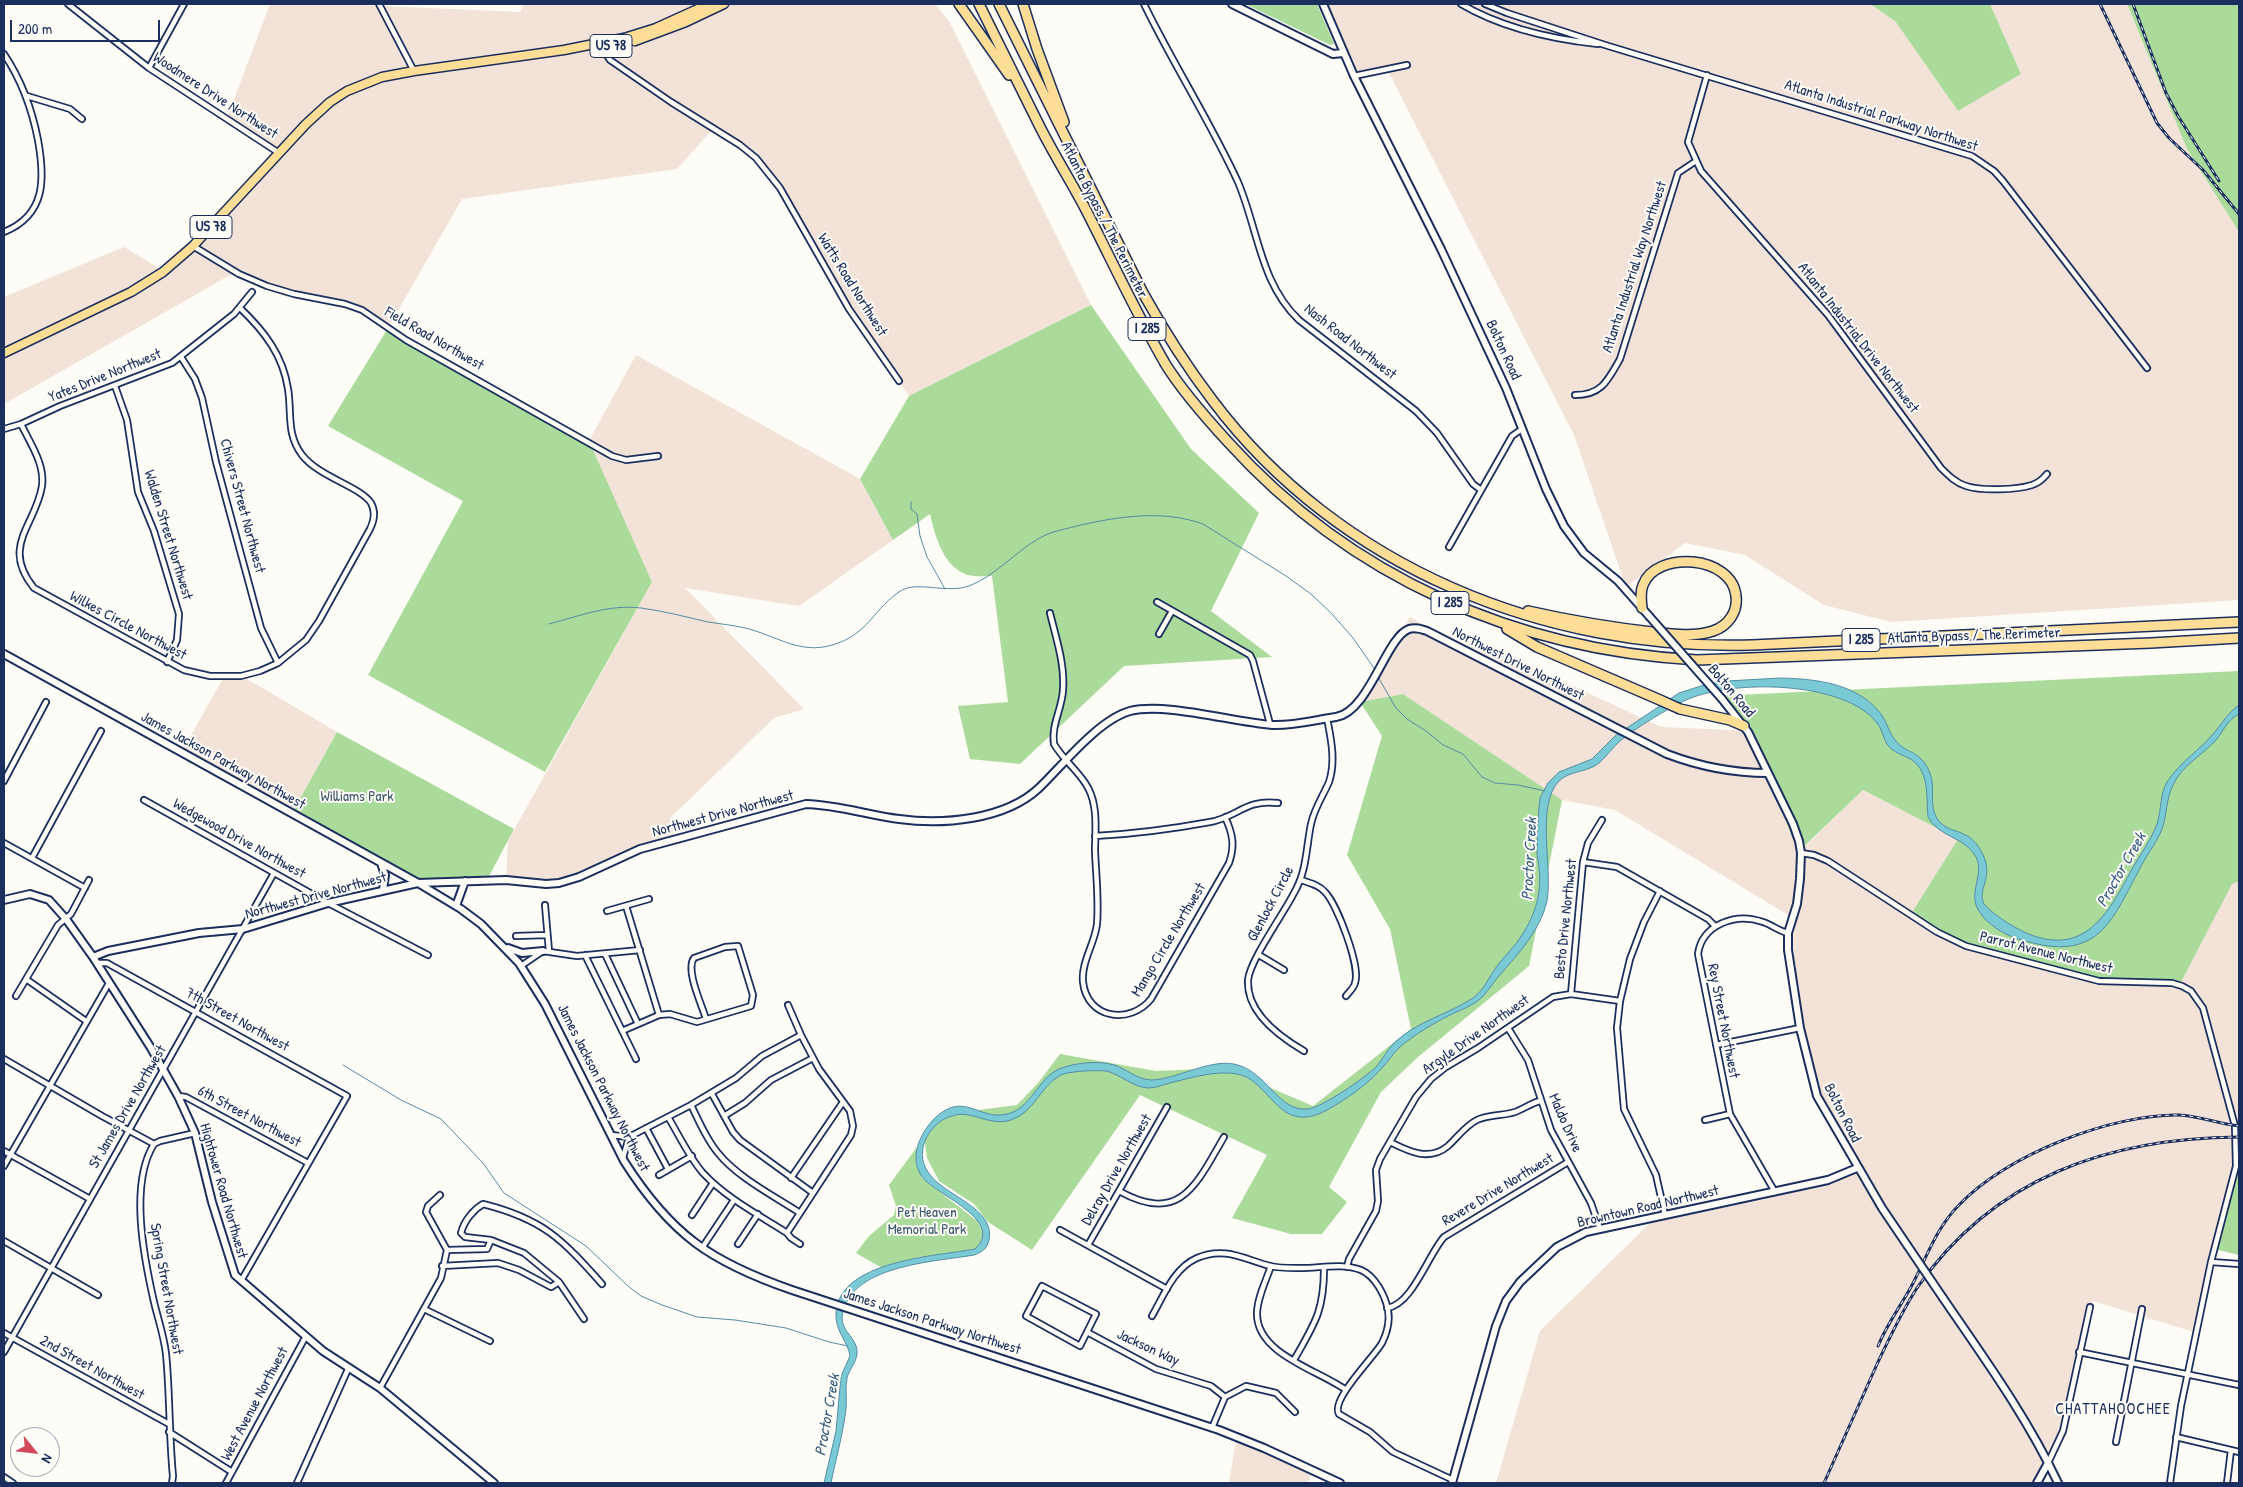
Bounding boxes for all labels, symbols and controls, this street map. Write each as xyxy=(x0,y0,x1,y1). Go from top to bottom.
scale bar xyxy=(12,10,162,42)
text: 200 m xyxy=(18,18,52,39)
road number: US 78 xyxy=(590,34,632,58)
street label: Woodmere Drive Northwest xyxy=(149,49,281,143)
street label: Atlanta Industrial Parkway Northwest xyxy=(1782,76,1980,156)
street label: Atlanta Bypass / The Perimeter xyxy=(1057,139,1151,301)
street label: Atlanta Industrial Way Northwest xyxy=(1599,179,1671,355)
road number: US 78 xyxy=(190,216,232,238)
street label: Watts Road Northwest xyxy=(813,230,891,340)
street label: Atlanta Industrial Drive Northwest xyxy=(1794,259,1922,417)
street label: Nash Road Northwest xyxy=(1300,300,1400,384)
street label: Field Road Northwest xyxy=(381,303,487,375)
street label: Bolton Road xyxy=(1481,317,1525,383)
road number: I 285 xyxy=(1128,318,1166,340)
street label: Yates Drive Northwest xyxy=(46,345,164,407)
street label: Chivers Street Northwest xyxy=(215,437,269,575)
street label: Walden Street Northwest xyxy=(140,468,196,602)
street label: Wilkes Circle Northwest xyxy=(67,588,189,664)
road number: I 285 xyxy=(1431,592,1469,614)
street label: Northwest Drive Northwest xyxy=(1449,623,1587,705)
street label: Atlanta Bypass / The Perimeter xyxy=(1887,624,2061,648)
road number: I 285 xyxy=(1842,628,1880,652)
street label: Bolton Road xyxy=(1704,661,1758,721)
street label: James Jackson Parkway Northwest xyxy=(138,708,308,814)
street label: Northwest Drive Northwest xyxy=(650,786,796,842)
park label: Williams Park xyxy=(321,788,393,806)
street label: Wedgewood Drive Northwest xyxy=(170,795,308,883)
water label: Proctor Creek xyxy=(1518,817,1542,901)
water label: Proctor Creek xyxy=(2093,829,2151,911)
street label: Besto Drive Northwest xyxy=(1551,858,1581,980)
street label: Glenlock Circle xyxy=(1244,863,1298,945)
street label: Northwest Drive Northwest xyxy=(243,868,389,924)
street label: Mango Circle Northwest xyxy=(1128,880,1210,1000)
street label: Parrot Avenue Northwest xyxy=(1978,928,2114,978)
street label: Rey Street Northwest xyxy=(1703,962,1743,1080)
street label: 7th Street Northwest xyxy=(182,984,292,1056)
street label: Argyle Drive Northwest xyxy=(1419,991,1533,1079)
street label: James Jackson Parkway Northwest xyxy=(553,1001,653,1175)
street label: St James Drive Northwest xyxy=(85,1042,171,1172)
street label: Bolton Road xyxy=(1820,1081,1864,1145)
street label: 6th Street Northwest xyxy=(194,1082,304,1152)
street label: Maldo Drive xyxy=(1544,1091,1586,1155)
street label: Delray Drive Northwest xyxy=(1078,1111,1156,1229)
street label: Hightower Road Northwest xyxy=(195,1121,251,1261)
street label: Revere Drive Northwest xyxy=(1439,1150,1557,1230)
street label: Browntown Road Northwest xyxy=(1575,1182,1721,1232)
park label: Pet Heaven Memorial Park xyxy=(888,1204,966,1239)
street label: Spring Street Northwest xyxy=(146,1222,186,1356)
street label: James Jackson Parkway Northwest xyxy=(841,1285,1023,1359)
street label: Jackson Way xyxy=(1114,1326,1182,1370)
street label: 2nd Street Northwest xyxy=(37,1332,147,1404)
street label: West Avenue Northwest xyxy=(217,1344,293,1464)
water label: Proctor Creek xyxy=(811,1373,845,1457)
district label: CHATTAHOOCHEE xyxy=(2054,1400,2172,1420)
north arrow xyxy=(10,1427,60,1477)
text: N xyxy=(38,1451,58,1467)

